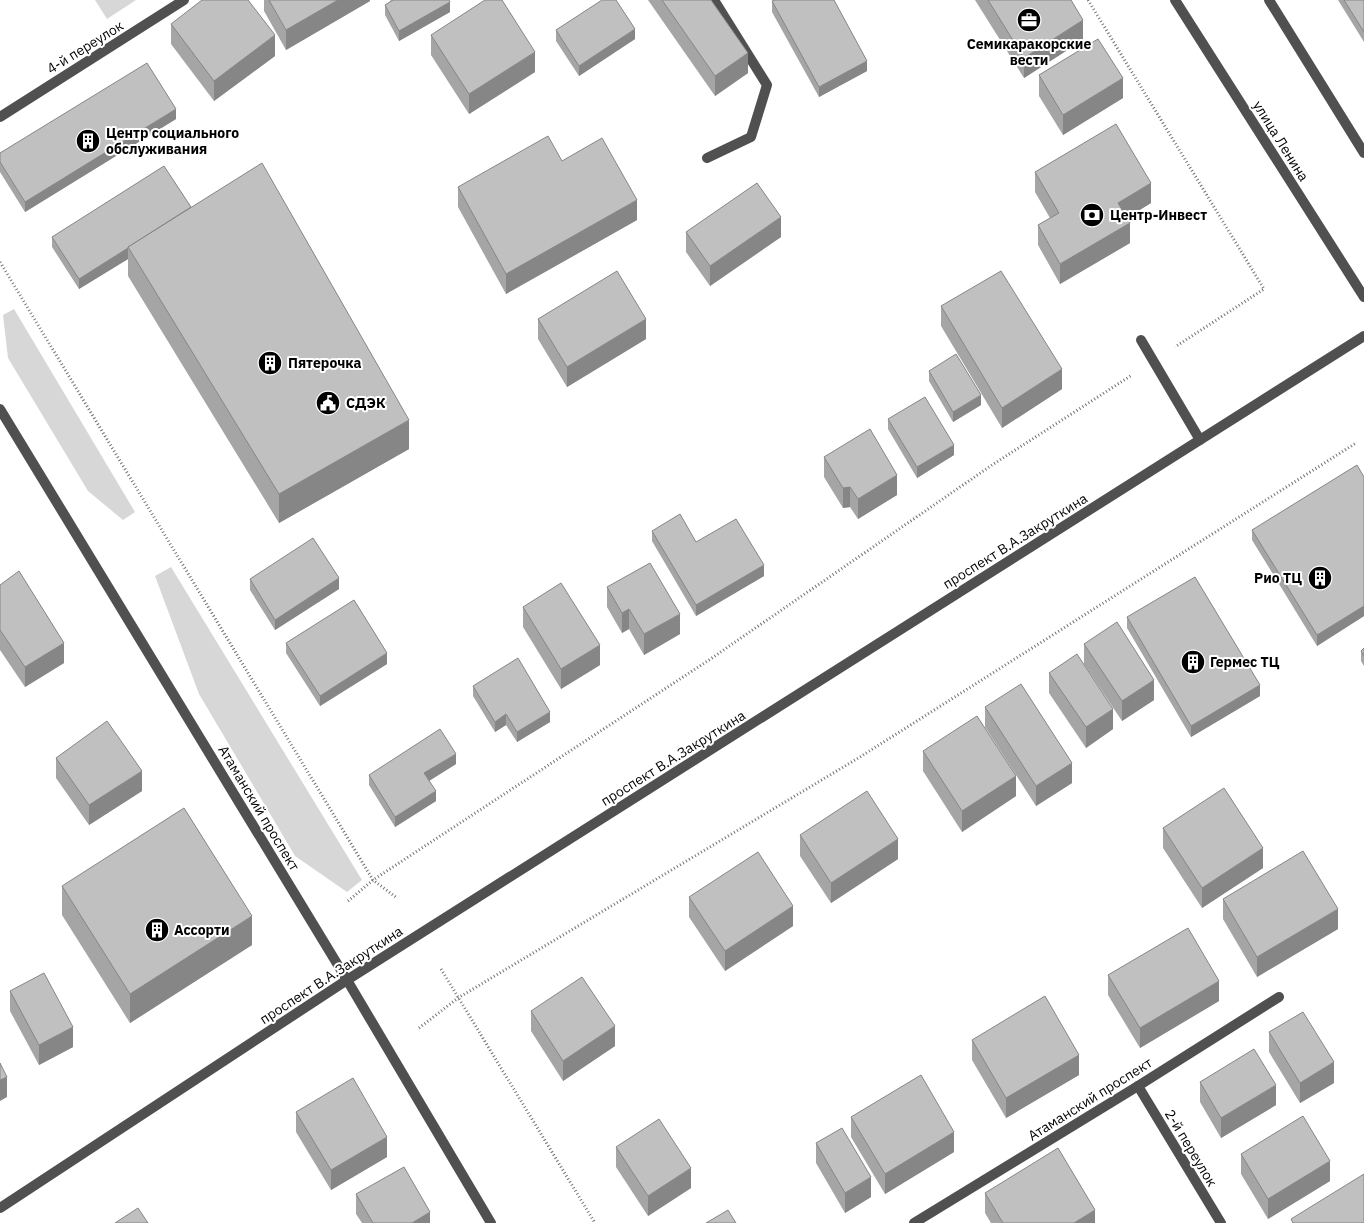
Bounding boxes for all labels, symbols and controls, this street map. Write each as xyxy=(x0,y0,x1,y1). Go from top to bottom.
office icon: Семикаракорские вести xyxy=(1016,7,1042,33)
street label: 4-й переулок xyxy=(43,16,127,78)
place label: Семикаракорские вести xyxy=(967,35,1091,69)
street label: улица Ленина xyxy=(1249,97,1313,185)
place label: Центр социального обслуживания xyxy=(106,124,239,158)
building icon: Центр социального обслуживания xyxy=(75,128,101,154)
bank icon: Центр-Инвест xyxy=(1079,202,1105,228)
place label: Центр-Инвест xyxy=(1110,206,1207,224)
building icon: Пятeрочка xyxy=(257,350,283,376)
place label: Пятeрочка xyxy=(288,354,362,372)
public building icon: СДЭК xyxy=(315,390,341,416)
place label: СДЭК xyxy=(346,394,385,412)
street label: проспект В.А.Закруткина xyxy=(939,489,1091,593)
building icon: Рио ТЦ xyxy=(1307,565,1333,591)
place label: Рио ТЦ xyxy=(1254,569,1302,587)
building icon: Гермес ТЦ xyxy=(1180,649,1206,675)
place label: Гермес ТЦ xyxy=(1210,653,1280,671)
street label: проспект В.А.Закруткина xyxy=(597,706,749,810)
street label: Атаманский проспект xyxy=(214,742,304,874)
building icon: Ассорти xyxy=(144,917,170,943)
place label: Ассорти xyxy=(174,921,230,939)
street label: проспект В.А.Закруткина xyxy=(256,922,406,1028)
street label: Атаманский проспект xyxy=(1024,1053,1156,1145)
street label: 2-й переулок xyxy=(1161,1106,1221,1190)

